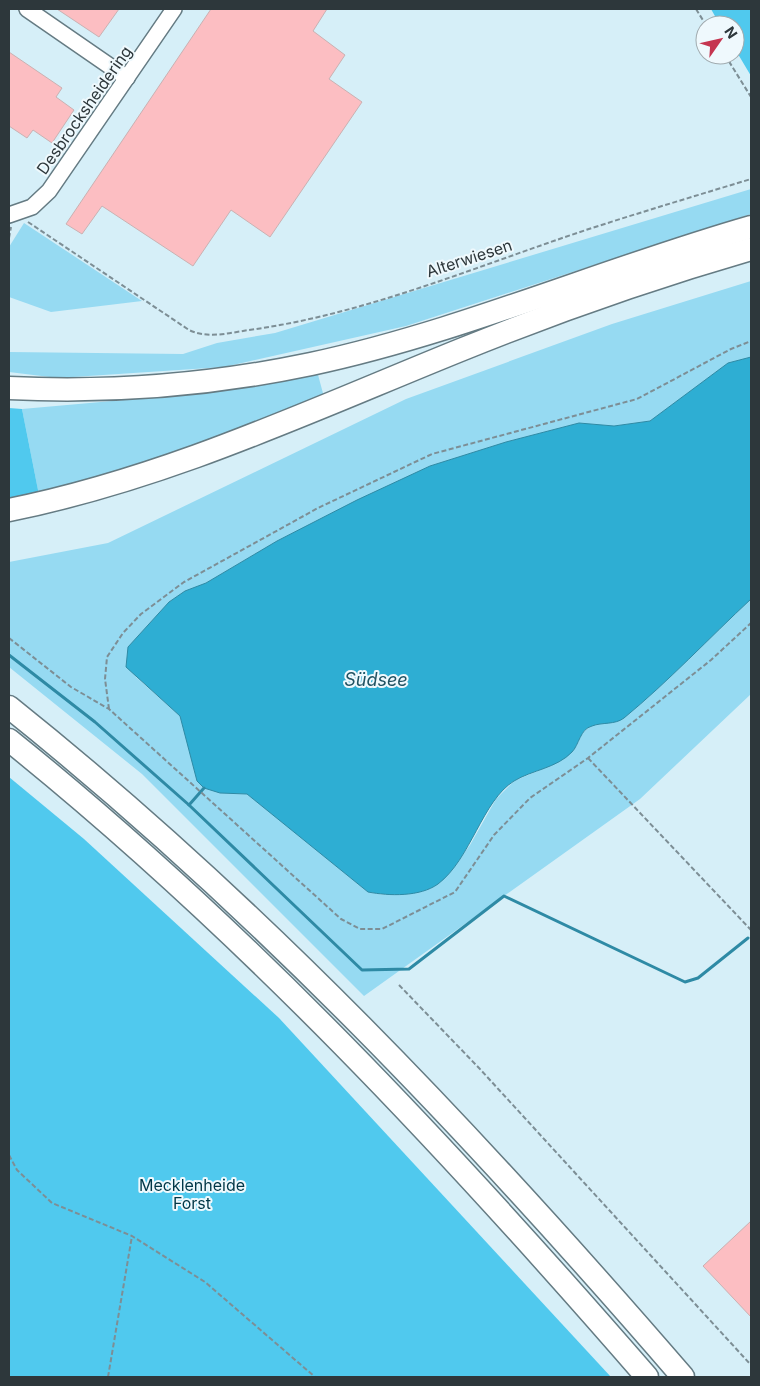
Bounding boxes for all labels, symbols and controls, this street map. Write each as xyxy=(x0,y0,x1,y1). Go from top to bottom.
north arrow xyxy=(695,15,745,65)
text: N xyxy=(721,23,741,42)
street label: Desbrocksheidering xyxy=(32,42,136,178)
street label: Alterwiesen xyxy=(423,235,515,281)
water label: Südsee xyxy=(344,669,408,690)
park label: Mecklenheide Forst xyxy=(139,1175,245,1213)

